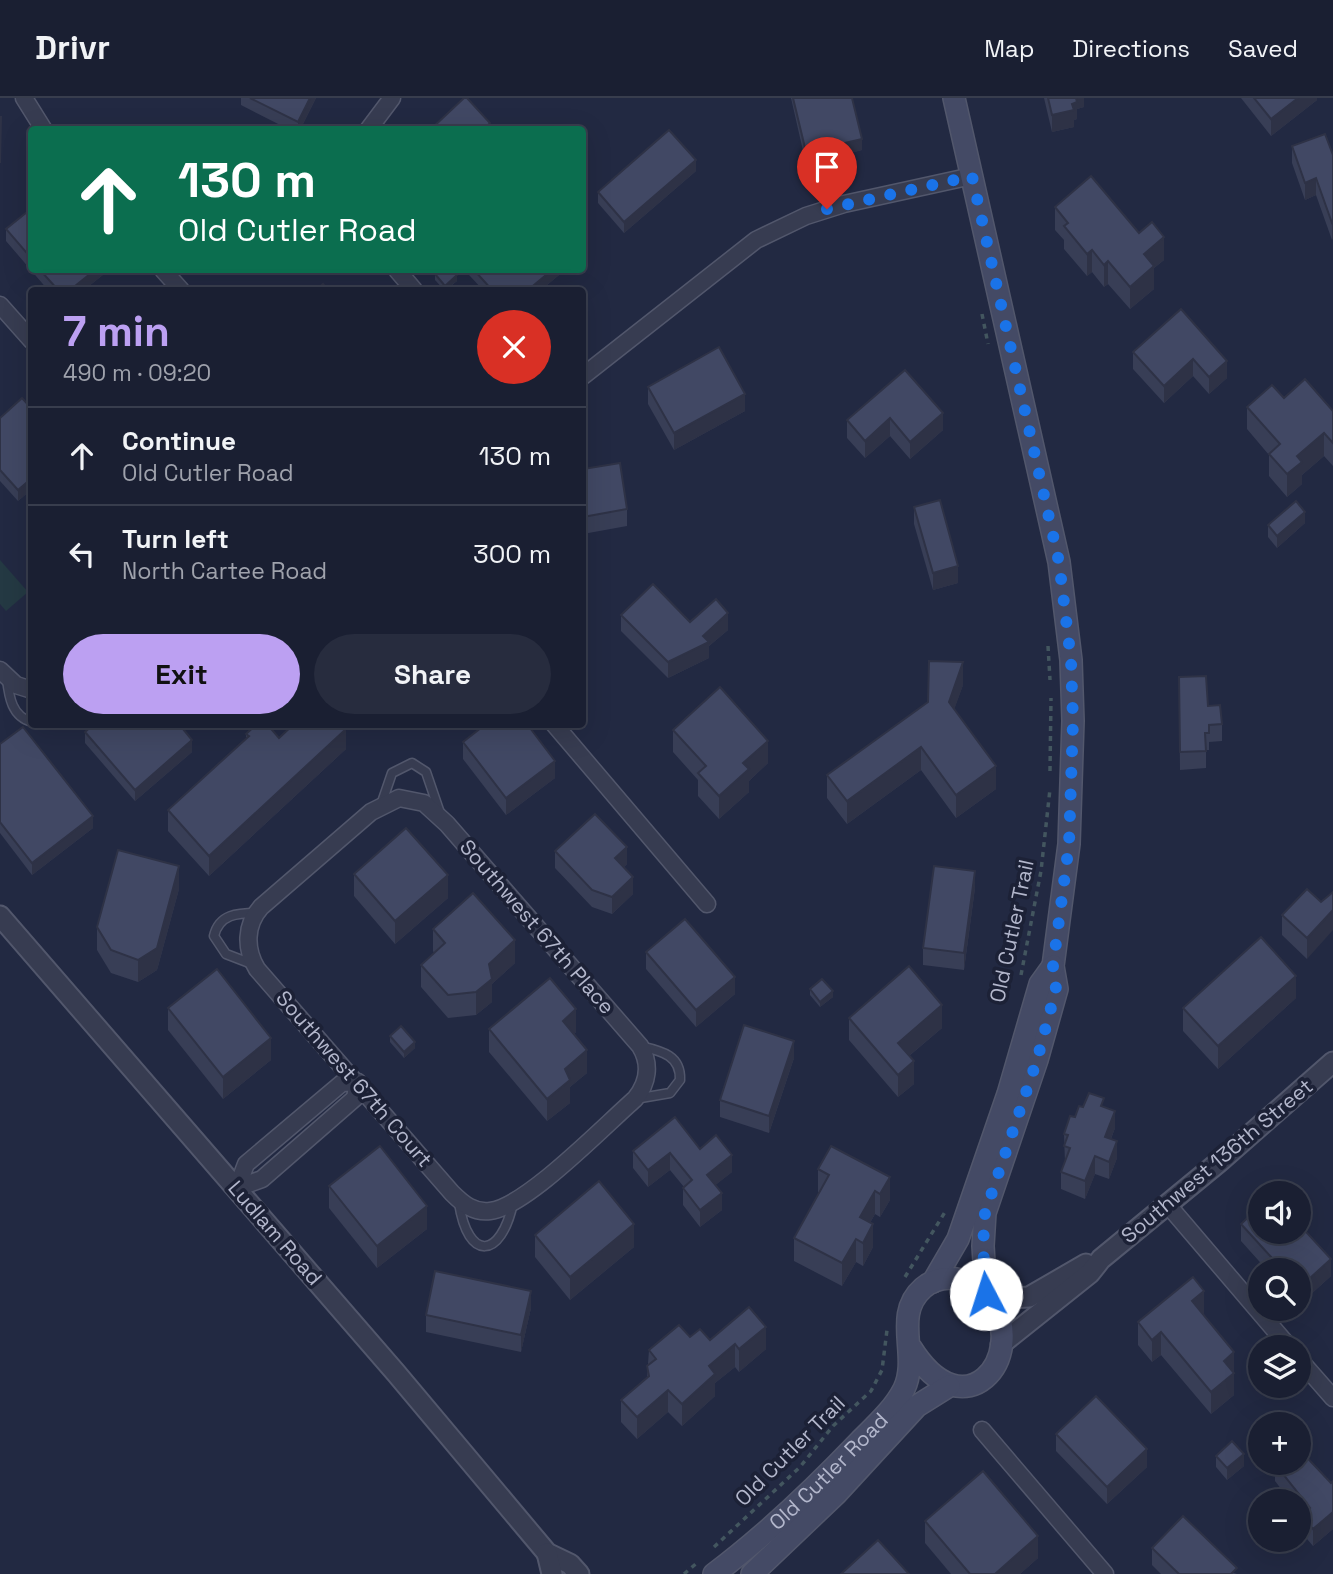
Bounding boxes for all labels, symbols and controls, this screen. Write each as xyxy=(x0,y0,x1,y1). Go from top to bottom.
text: Drivr xyxy=(35,27,110,69)
text: Map xyxy=(984,33,1034,64)
text: Directions xyxy=(1072,33,1190,64)
text: Saved xyxy=(1228,33,1298,64)
pin xyxy=(797,137,857,209)
icon: arrive xyxy=(808,148,846,186)
text: 130 m xyxy=(178,149,316,211)
icon: ahead xyxy=(63,154,154,245)
text: Old Cutler Road xyxy=(178,210,417,250)
text: 7 min xyxy=(63,305,170,358)
button: close xyxy=(477,310,551,384)
text: 490 m · 09:20 xyxy=(63,358,211,388)
text: Continue xyxy=(122,424,236,458)
icon: ahead xyxy=(63,437,101,475)
text: 130 m xyxy=(479,439,551,473)
text: Old Cutler Road xyxy=(122,458,293,488)
text: Turn left xyxy=(122,522,229,556)
icon: left xyxy=(63,535,101,573)
text: 300 m xyxy=(473,537,551,571)
text: North Cartee Road xyxy=(122,556,327,586)
button: Exit xyxy=(63,634,300,714)
button: Share xyxy=(314,634,551,714)
street label: Southwest 67th Place xyxy=(454,834,621,1020)
street label: Old Cutler Trail xyxy=(983,857,1040,1005)
street label: Southwest 67th Court xyxy=(270,985,438,1173)
street label: Southwest 136th Street xyxy=(1115,1072,1318,1249)
street label: Ludlam Road xyxy=(223,1175,328,1291)
map controls xyxy=(1248,1181,1311,1552)
button: sound xyxy=(1248,1181,1311,1244)
position arrow xyxy=(949,1257,1023,1331)
button: search xyxy=(1248,1258,1311,1321)
button: layers xyxy=(1248,1335,1311,1398)
street label: Old Cutler Trail xyxy=(729,1390,851,1512)
street label: Old Cutler Road xyxy=(763,1407,894,1536)
button: + xyxy=(1248,1412,1311,1475)
button: − xyxy=(1248,1489,1311,1552)

